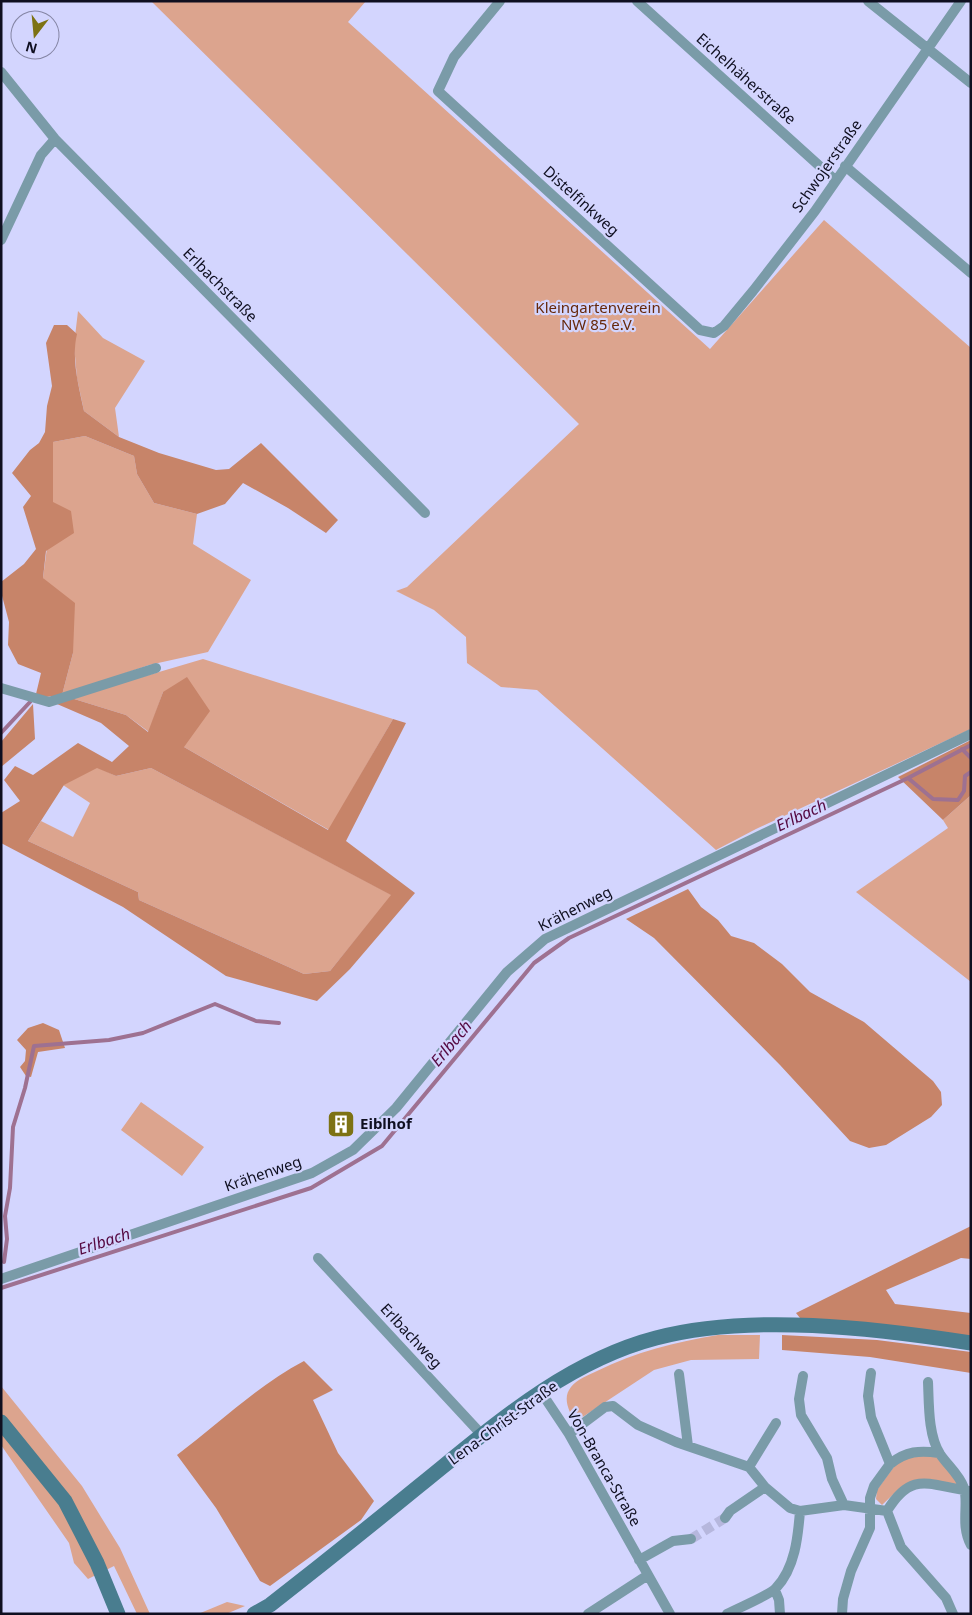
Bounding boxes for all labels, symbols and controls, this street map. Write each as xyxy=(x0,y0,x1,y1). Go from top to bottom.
north arrow xyxy=(10,10,60,60)
street label: Eichelhäherstraße xyxy=(693,28,801,128)
text: N xyxy=(23,37,39,59)
street label: Schwojerstraße xyxy=(787,115,866,216)
street label: Distelfinkweg xyxy=(539,161,624,240)
street label: Erlbachstraße xyxy=(179,243,262,326)
park label: Kleingartenverein NW 85 e.V. xyxy=(535,297,661,334)
water label: Erlbach xyxy=(772,794,830,836)
street label: Krähenweg xyxy=(534,881,615,935)
water label: Erlbach xyxy=(425,1015,477,1071)
building icon: Eiblhof xyxy=(326,1109,356,1139)
place label: Eiblhof xyxy=(360,1113,413,1133)
street label: Krähenweg xyxy=(222,1151,304,1196)
water label: Erlbach xyxy=(75,1222,133,1260)
street label: Erlbachweg xyxy=(376,1299,447,1372)
street label: Lena-Christ-Straße xyxy=(444,1376,561,1469)
street label: Von-Branca-Straße xyxy=(563,1406,646,1529)

